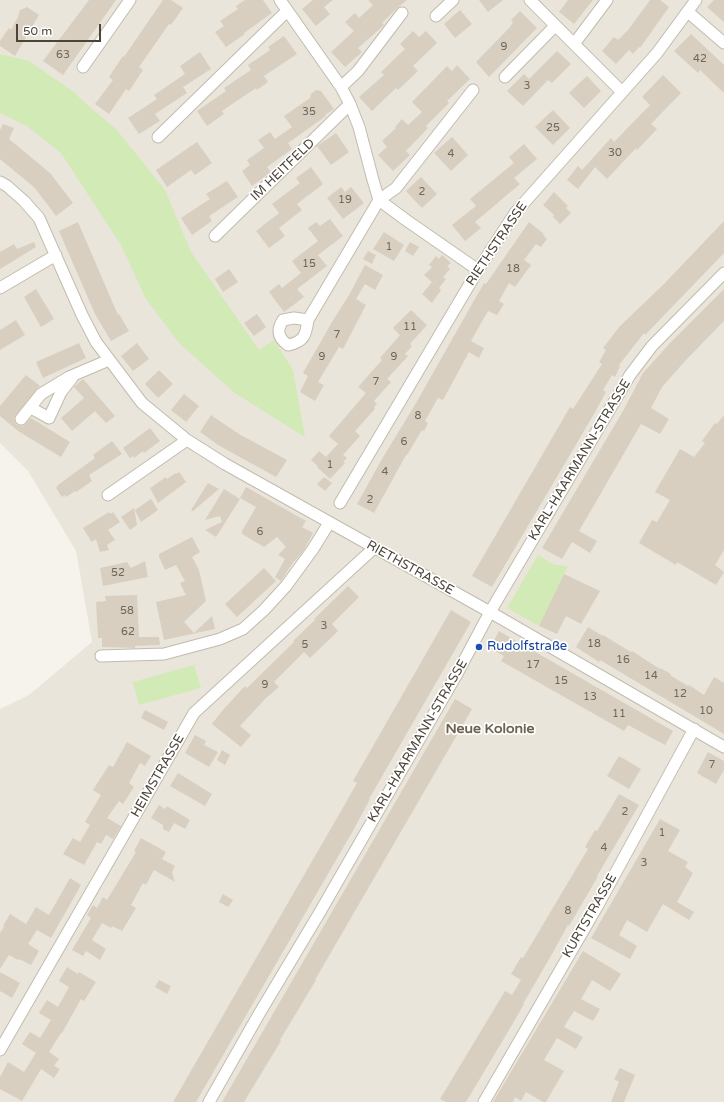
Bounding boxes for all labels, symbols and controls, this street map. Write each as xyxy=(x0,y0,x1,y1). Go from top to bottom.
scale bar xyxy=(18,16,103,42)
text: 50 m xyxy=(23,24,52,38)
house number: 9 xyxy=(501,40,507,54)
house number: 63 xyxy=(56,48,70,62)
house number: 42 xyxy=(693,52,707,66)
house number: 3 xyxy=(524,79,530,93)
house number: 35 xyxy=(302,105,316,119)
house number: 25 xyxy=(546,121,560,135)
street label: IM HEITFELD xyxy=(248,136,318,204)
house number: 30 xyxy=(608,146,622,160)
house number: 4 xyxy=(448,147,454,161)
house number: 2 xyxy=(419,185,425,199)
house number: 19 xyxy=(338,193,352,207)
street label: RIETHSTRASSE xyxy=(463,199,531,289)
house number: 1 xyxy=(386,240,392,254)
house number: 15 xyxy=(302,257,316,271)
house number: 18 xyxy=(506,262,520,276)
house number: 11 xyxy=(403,320,417,334)
house number: 7 xyxy=(334,328,340,342)
house number: 9 xyxy=(319,350,325,364)
house number: 9 xyxy=(391,350,397,364)
house number: 7 xyxy=(373,375,379,389)
street label: KARL-HAARMANN-STRASSE xyxy=(526,377,634,543)
house number: 8 xyxy=(415,409,421,423)
house number: 6 xyxy=(401,435,407,449)
house number: 1 xyxy=(327,458,333,472)
house number: 4 xyxy=(382,465,388,479)
house number: 2 xyxy=(367,493,373,507)
house number: 6 xyxy=(257,525,263,539)
street label: RIETHSTRASSE xyxy=(363,537,457,599)
house number: 52 xyxy=(111,566,125,580)
house number: 58 xyxy=(120,604,134,618)
house number: 3 xyxy=(321,619,327,633)
house number: 62 xyxy=(121,625,135,639)
house number: 18 xyxy=(587,637,601,651)
house number: 5 xyxy=(302,638,308,652)
place label: Rudolfstraße xyxy=(487,639,567,655)
marker: Rudolfstraße xyxy=(474,642,484,652)
house number: 16 xyxy=(616,653,630,667)
street label: KARL-HAARMANN-STRASSE xyxy=(365,657,471,825)
house number: 17 xyxy=(526,658,540,672)
house number: 14 xyxy=(644,669,658,683)
house number: 15 xyxy=(554,674,568,688)
house number: 9 xyxy=(262,678,268,692)
house number: 12 xyxy=(673,687,687,701)
house number: 13 xyxy=(583,690,597,704)
house number: 10 xyxy=(699,704,713,718)
house number: 11 xyxy=(612,707,626,721)
district label: Neue Kolonie xyxy=(446,721,534,737)
street label: HEIMSTRASSE xyxy=(128,732,188,820)
house number: 7 xyxy=(709,758,715,772)
house number: 2 xyxy=(622,805,628,819)
house number: 1 xyxy=(659,826,665,840)
house number: 4 xyxy=(601,841,607,855)
house number: 3 xyxy=(641,856,647,870)
street label: KURTSTRASSE xyxy=(560,871,620,961)
house number: 8 xyxy=(565,904,571,918)

